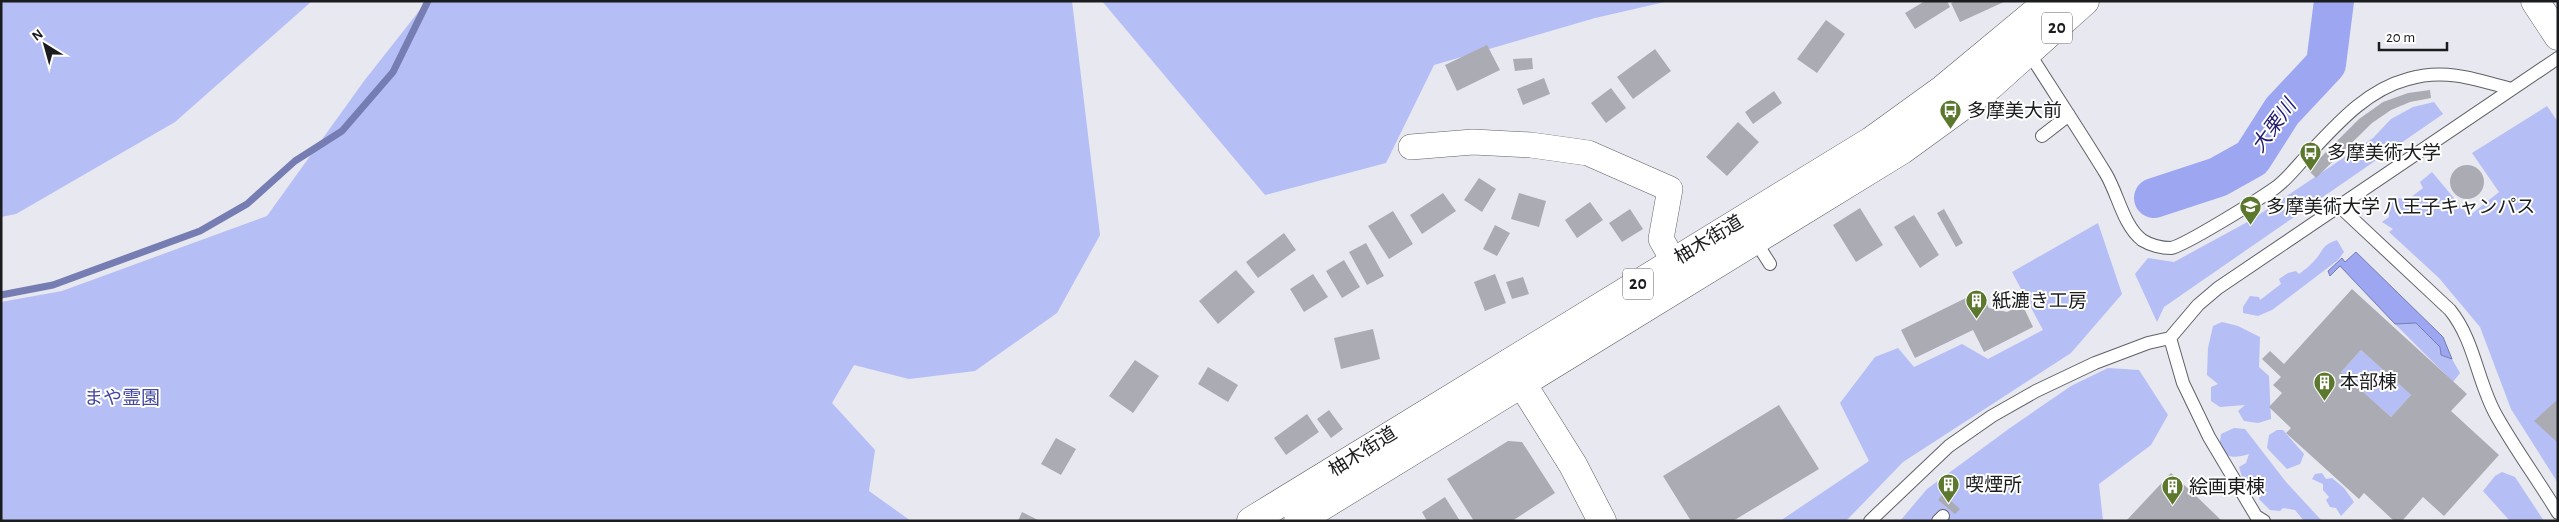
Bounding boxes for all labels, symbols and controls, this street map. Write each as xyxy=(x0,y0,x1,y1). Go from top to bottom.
road number: 20 xyxy=(2042,12,2072,44)
north arrow xyxy=(20,20,70,70)
scale bar xyxy=(2379,20,2446,52)
text: N xyxy=(30,27,46,44)
text: 20 m xyxy=(2386,30,2415,45)
water label: 大栗川 xyxy=(2247,94,2301,156)
bus stop icon: 多摩美大前 xyxy=(1939,99,1963,130)
place label: 多摩美大前 xyxy=(1967,100,2062,121)
bus stop icon: 多摩美術大学 xyxy=(2299,141,2323,172)
place label: 多摩美術大学 xyxy=(2327,142,2441,163)
school or university icon: 多摩美術大学 八王子キャンパス xyxy=(2238,195,2262,226)
place label: 多摩美術大学 八王子キャンパス xyxy=(2266,196,2535,217)
street label: 柚木街道 xyxy=(1671,211,1746,268)
road number: 20 xyxy=(1623,268,1653,300)
building icon: 紙漉き工房 xyxy=(1964,289,1988,320)
place label: 紙漉き工房 xyxy=(1992,290,2087,311)
building icon: 本部棟 xyxy=(2312,370,2336,401)
place label: 本部棟 xyxy=(2340,371,2397,392)
park label: まや霊園 xyxy=(84,388,160,408)
street label: 柚木街道 xyxy=(1325,423,1400,480)
building icon: 喫煙所 xyxy=(1937,473,1961,504)
place label: 喫煙所 xyxy=(1965,475,2022,495)
building icon: 絵画東棟 xyxy=(2161,475,2185,506)
place label: 絵画東棟 xyxy=(2189,476,2265,497)

